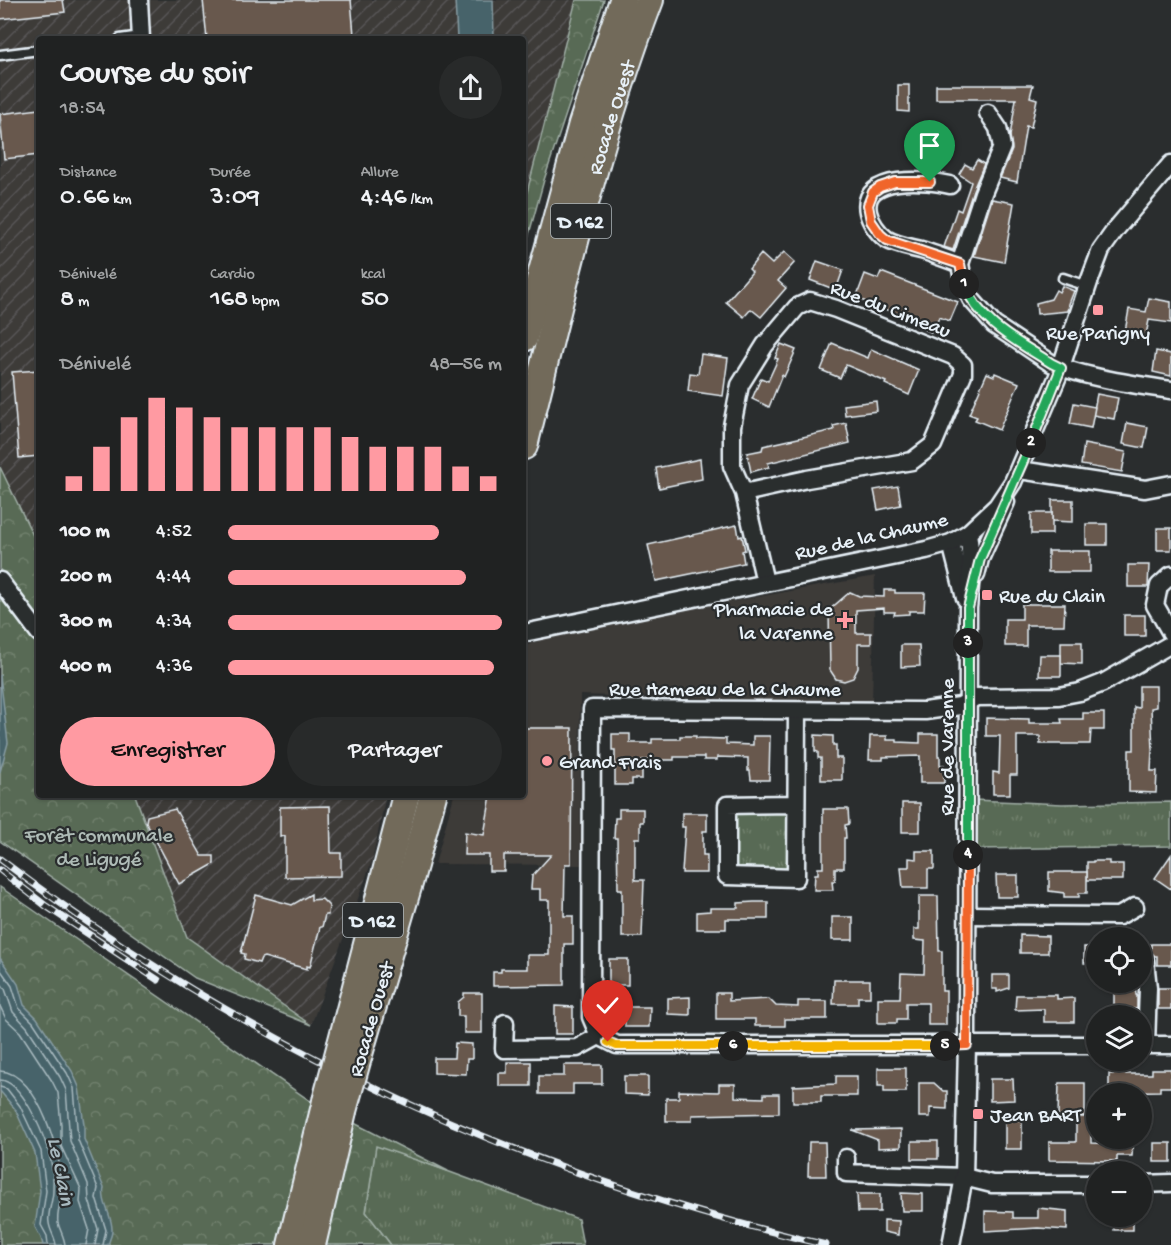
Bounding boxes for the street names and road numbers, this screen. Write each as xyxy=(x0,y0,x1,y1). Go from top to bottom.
street label: Rocade Ouest xyxy=(585,56,644,178)
road number: D 162 xyxy=(551,204,611,238)
street label: Rue du Cimeau xyxy=(826,277,954,346)
street label: Rue de la Chaume xyxy=(793,508,952,568)
street label: Rue de Varenne xyxy=(937,677,962,816)
street label: Rue Hameau de la Chaume xyxy=(609,679,842,704)
road number: D 162 xyxy=(343,903,403,937)
street label: Rocade Ouest xyxy=(345,957,402,1080)

